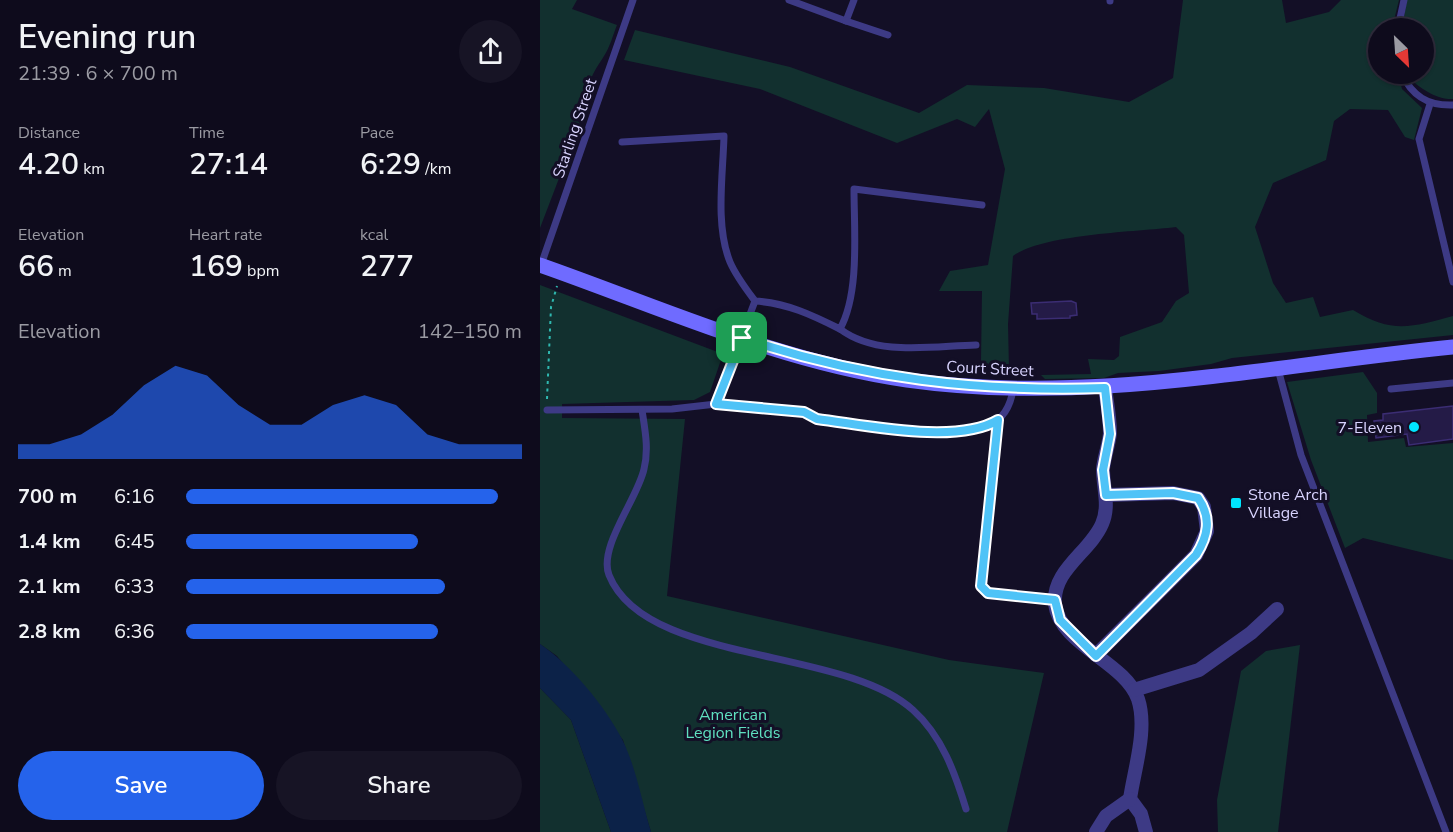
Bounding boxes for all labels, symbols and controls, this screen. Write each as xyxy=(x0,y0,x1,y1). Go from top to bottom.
text: Evening run xyxy=(18,15,196,60)
north arrow xyxy=(1368,18,1434,84)
map controls xyxy=(1368,18,1434,84)
button: share xyxy=(459,20,522,83)
text: 21:39 · 6 × 700 m xyxy=(18,60,178,87)
street label: Starling Street xyxy=(548,75,602,181)
text: Distance xyxy=(18,122,80,144)
text: Time xyxy=(189,122,225,144)
text: Pace xyxy=(360,122,394,144)
text: 4.20 xyxy=(18,144,79,185)
text: 27:14 xyxy=(189,144,268,185)
text: 6:29 xyxy=(360,144,421,185)
text: km xyxy=(79,158,105,180)
text: /km xyxy=(421,158,451,180)
text: Elevation xyxy=(18,224,84,246)
text: Heart rate xyxy=(189,224,262,246)
text: kcal xyxy=(360,224,388,246)
text: 66 xyxy=(18,246,54,287)
text: 169 xyxy=(189,246,243,287)
text: 277 xyxy=(360,246,414,287)
text: m xyxy=(54,260,72,282)
text: bpm xyxy=(243,260,279,282)
pin xyxy=(716,312,767,363)
text: Elevation xyxy=(18,318,101,345)
text: 142–150 m xyxy=(418,318,522,345)
icon: arrive xyxy=(725,321,758,354)
street label: Court Street xyxy=(946,356,1035,382)
place label: 7-Eleven xyxy=(1338,417,1402,439)
marker: 7-Eleven xyxy=(1407,420,1421,434)
text: 700 m xyxy=(18,483,77,510)
text: 6:16 xyxy=(114,483,155,510)
place label: Stone Arch Village xyxy=(1247,484,1328,524)
marker: Stone Arch Village xyxy=(1229,496,1243,510)
text: 1.4 km xyxy=(18,528,81,555)
text: 6:45 xyxy=(114,528,155,555)
text: 2.1 km xyxy=(18,573,81,600)
text: 6:33 xyxy=(114,573,155,600)
text: 2.8 km xyxy=(18,618,81,645)
text: 6:36 xyxy=(114,618,155,645)
park label: American Legion Fields xyxy=(686,704,780,744)
button: Save xyxy=(18,751,264,820)
button: Share xyxy=(276,751,522,820)

